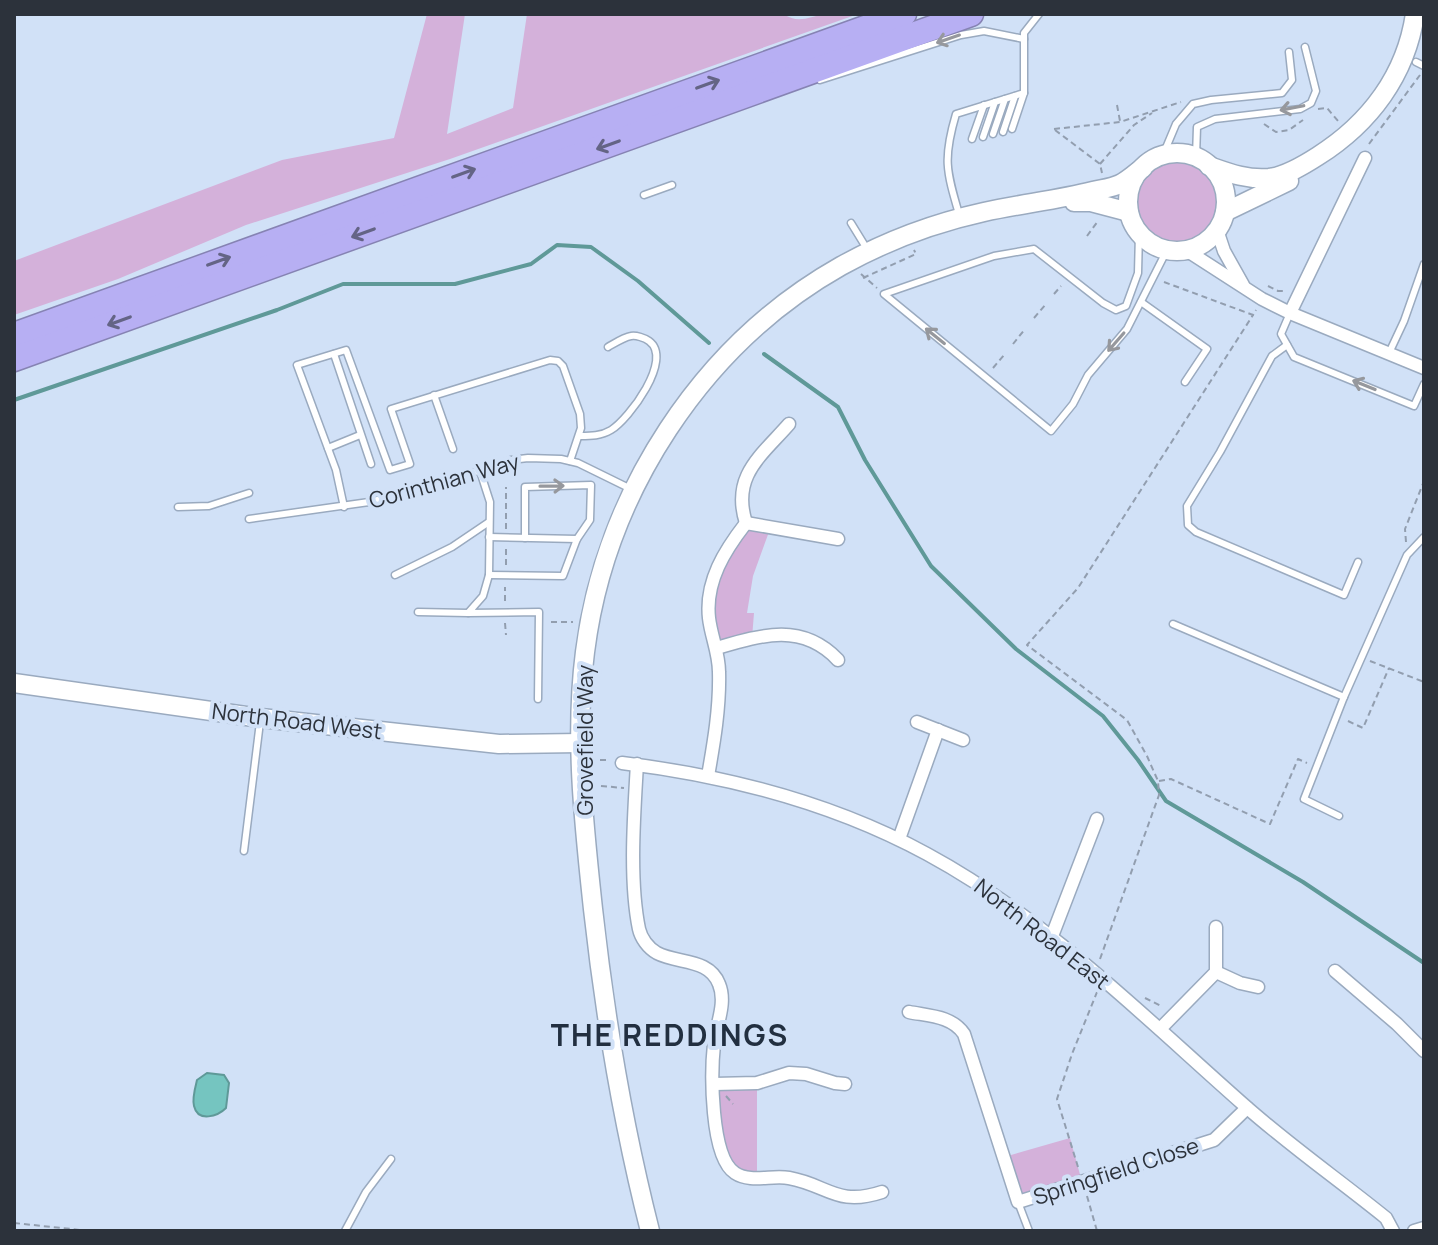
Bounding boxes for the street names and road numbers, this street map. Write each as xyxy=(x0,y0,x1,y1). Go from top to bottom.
street label: Corinthian Way xyxy=(366,446,523,515)
street label: Grovefield Way xyxy=(570,664,600,815)
street label: North Road West xyxy=(210,696,384,746)
street label: North Road East xyxy=(968,872,1116,996)
street label: Springfield Close xyxy=(1029,1130,1203,1212)

